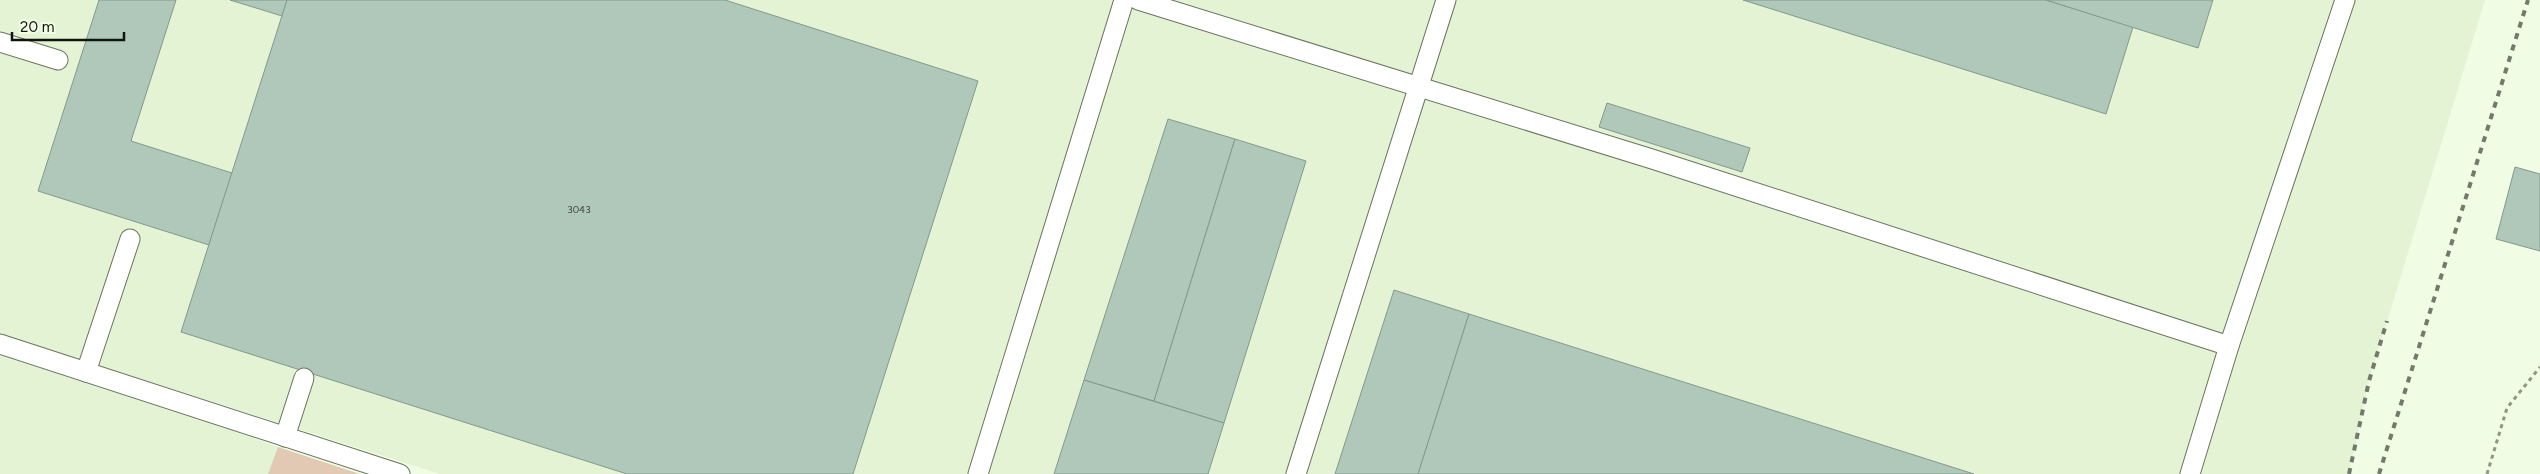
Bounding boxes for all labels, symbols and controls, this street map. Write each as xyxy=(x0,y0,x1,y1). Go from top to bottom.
scale bar xyxy=(12,10,125,42)
text: 20 m xyxy=(20,18,54,36)
house number: 3043 xyxy=(567,203,591,216)

